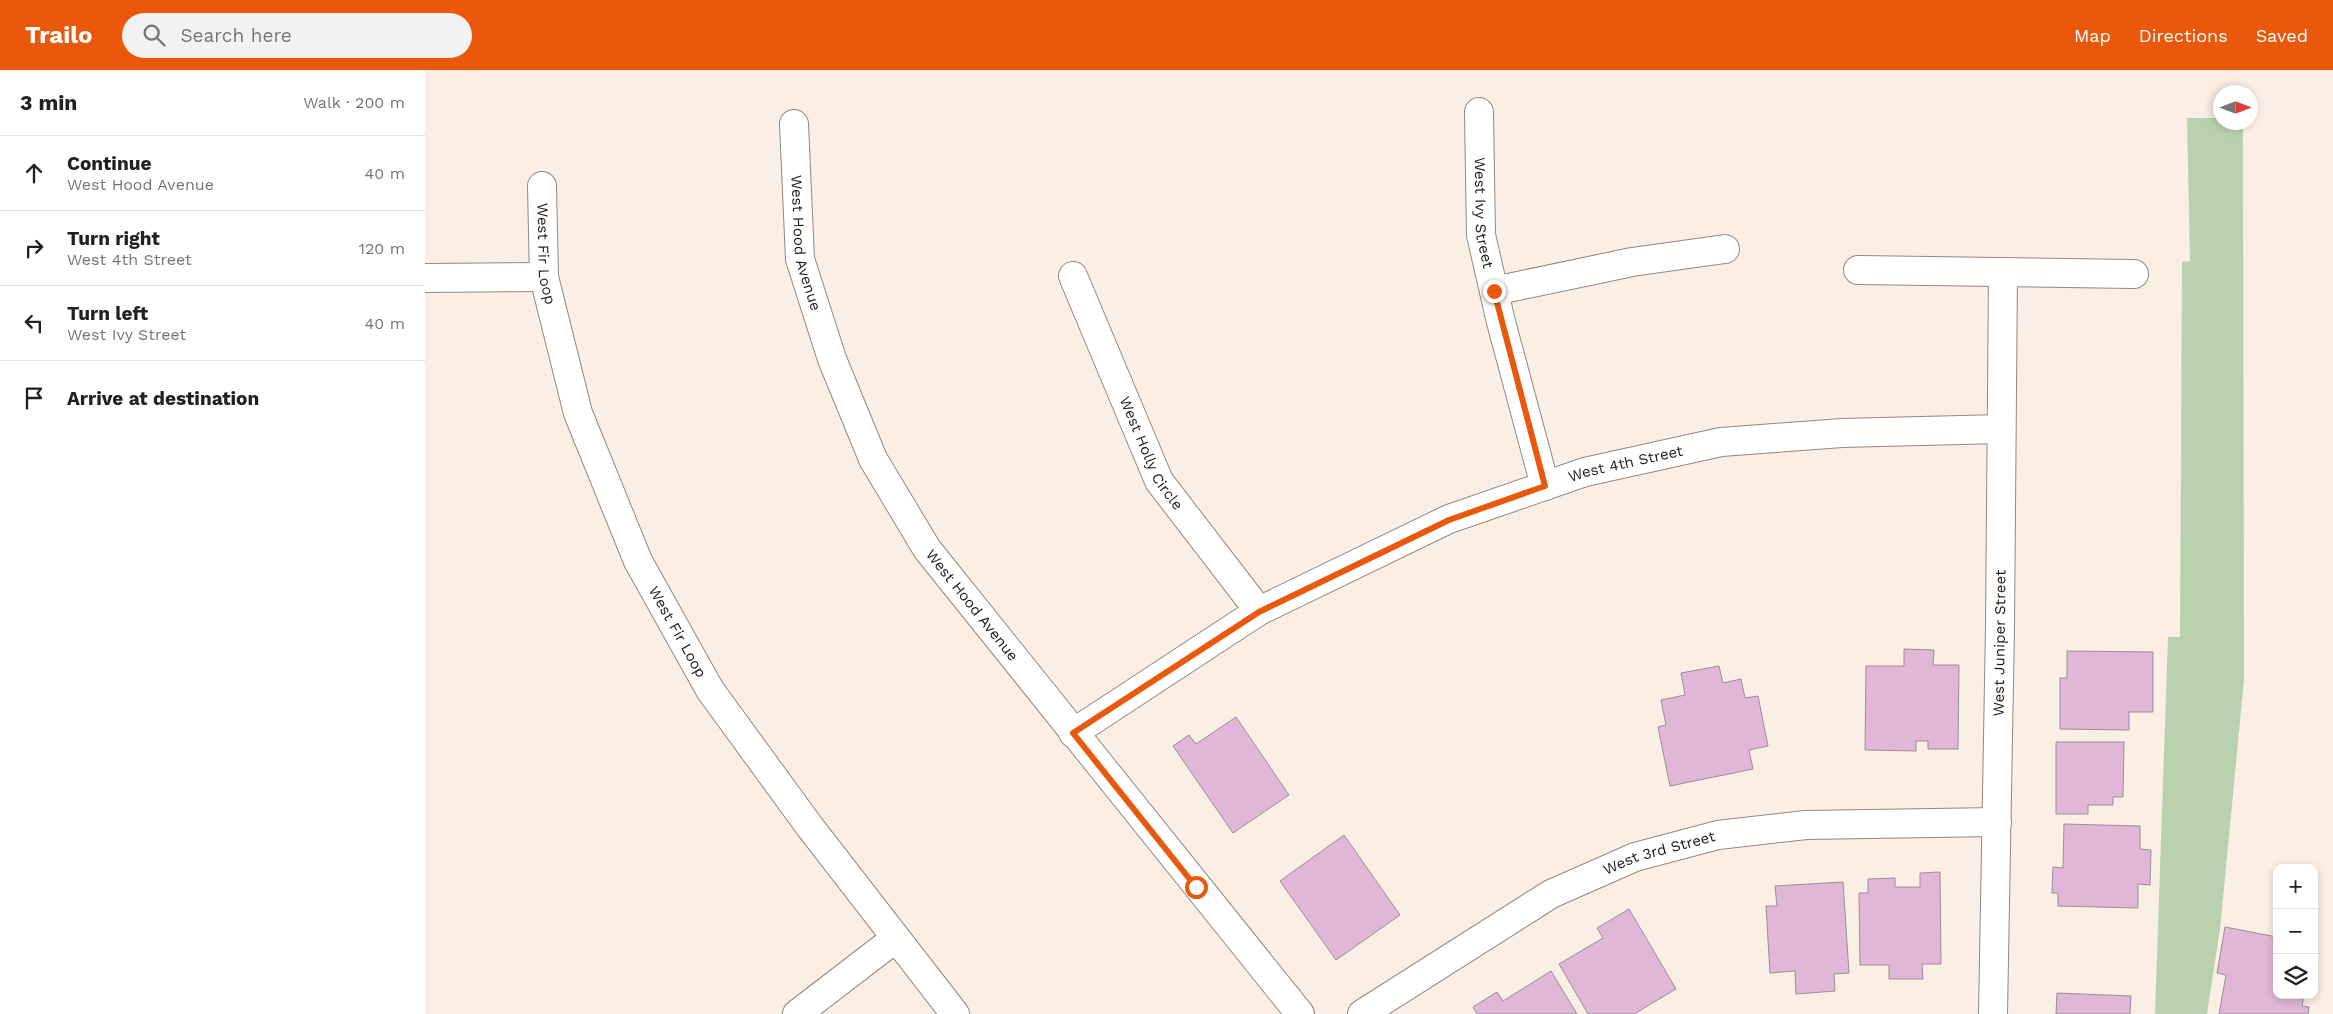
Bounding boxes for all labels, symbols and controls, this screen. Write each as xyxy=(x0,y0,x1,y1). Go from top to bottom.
search box xyxy=(122,13,472,58)
text: Trailo xyxy=(25,21,92,49)
icon: search xyxy=(140,21,168,49)
text: Search here xyxy=(180,24,292,47)
text: Map xyxy=(2074,25,2111,46)
text: Directions xyxy=(2139,25,2228,46)
text: Saved xyxy=(2256,25,2308,46)
north arrow xyxy=(2213,85,2258,130)
text: 3 min xyxy=(20,90,77,115)
text: Walk · 200 m xyxy=(303,93,405,112)
text: Continue xyxy=(67,152,151,175)
street label: West Ivy Street xyxy=(1471,157,1498,271)
icon: ahead xyxy=(20,159,48,187)
text: 40 m xyxy=(365,164,405,183)
text: West Hood Avenue xyxy=(67,175,214,194)
street label: West Hood Avenue xyxy=(787,175,825,313)
street label: West Fir Loop xyxy=(533,203,560,306)
text: Turn right xyxy=(67,227,160,250)
icon: right xyxy=(20,234,48,262)
text: 120 m xyxy=(359,239,405,258)
text: West 4th Street xyxy=(67,250,192,269)
route end xyxy=(1483,280,1506,303)
text: Turn left xyxy=(67,302,148,325)
icon: left xyxy=(20,309,48,337)
text: 40 m xyxy=(365,314,405,333)
text: West Ivy Street xyxy=(67,325,186,344)
icon: arrive xyxy=(20,384,48,412)
text: Arrive at destination xyxy=(67,387,259,410)
street label: West Holly Circle xyxy=(1116,394,1187,514)
street label: West 4th Street xyxy=(1566,442,1685,486)
street label: West Hood Avenue xyxy=(922,546,1022,664)
street label: West Juniper Street xyxy=(1989,569,2009,717)
street label: West Fir Loop xyxy=(645,583,710,681)
street label: West 3rd Street xyxy=(1600,827,1718,879)
map controls xyxy=(2273,864,2318,999)
button: + xyxy=(2273,864,2318,909)
route start xyxy=(1185,876,1208,899)
button: − xyxy=(2273,909,2318,954)
button: layers xyxy=(2273,954,2318,999)

